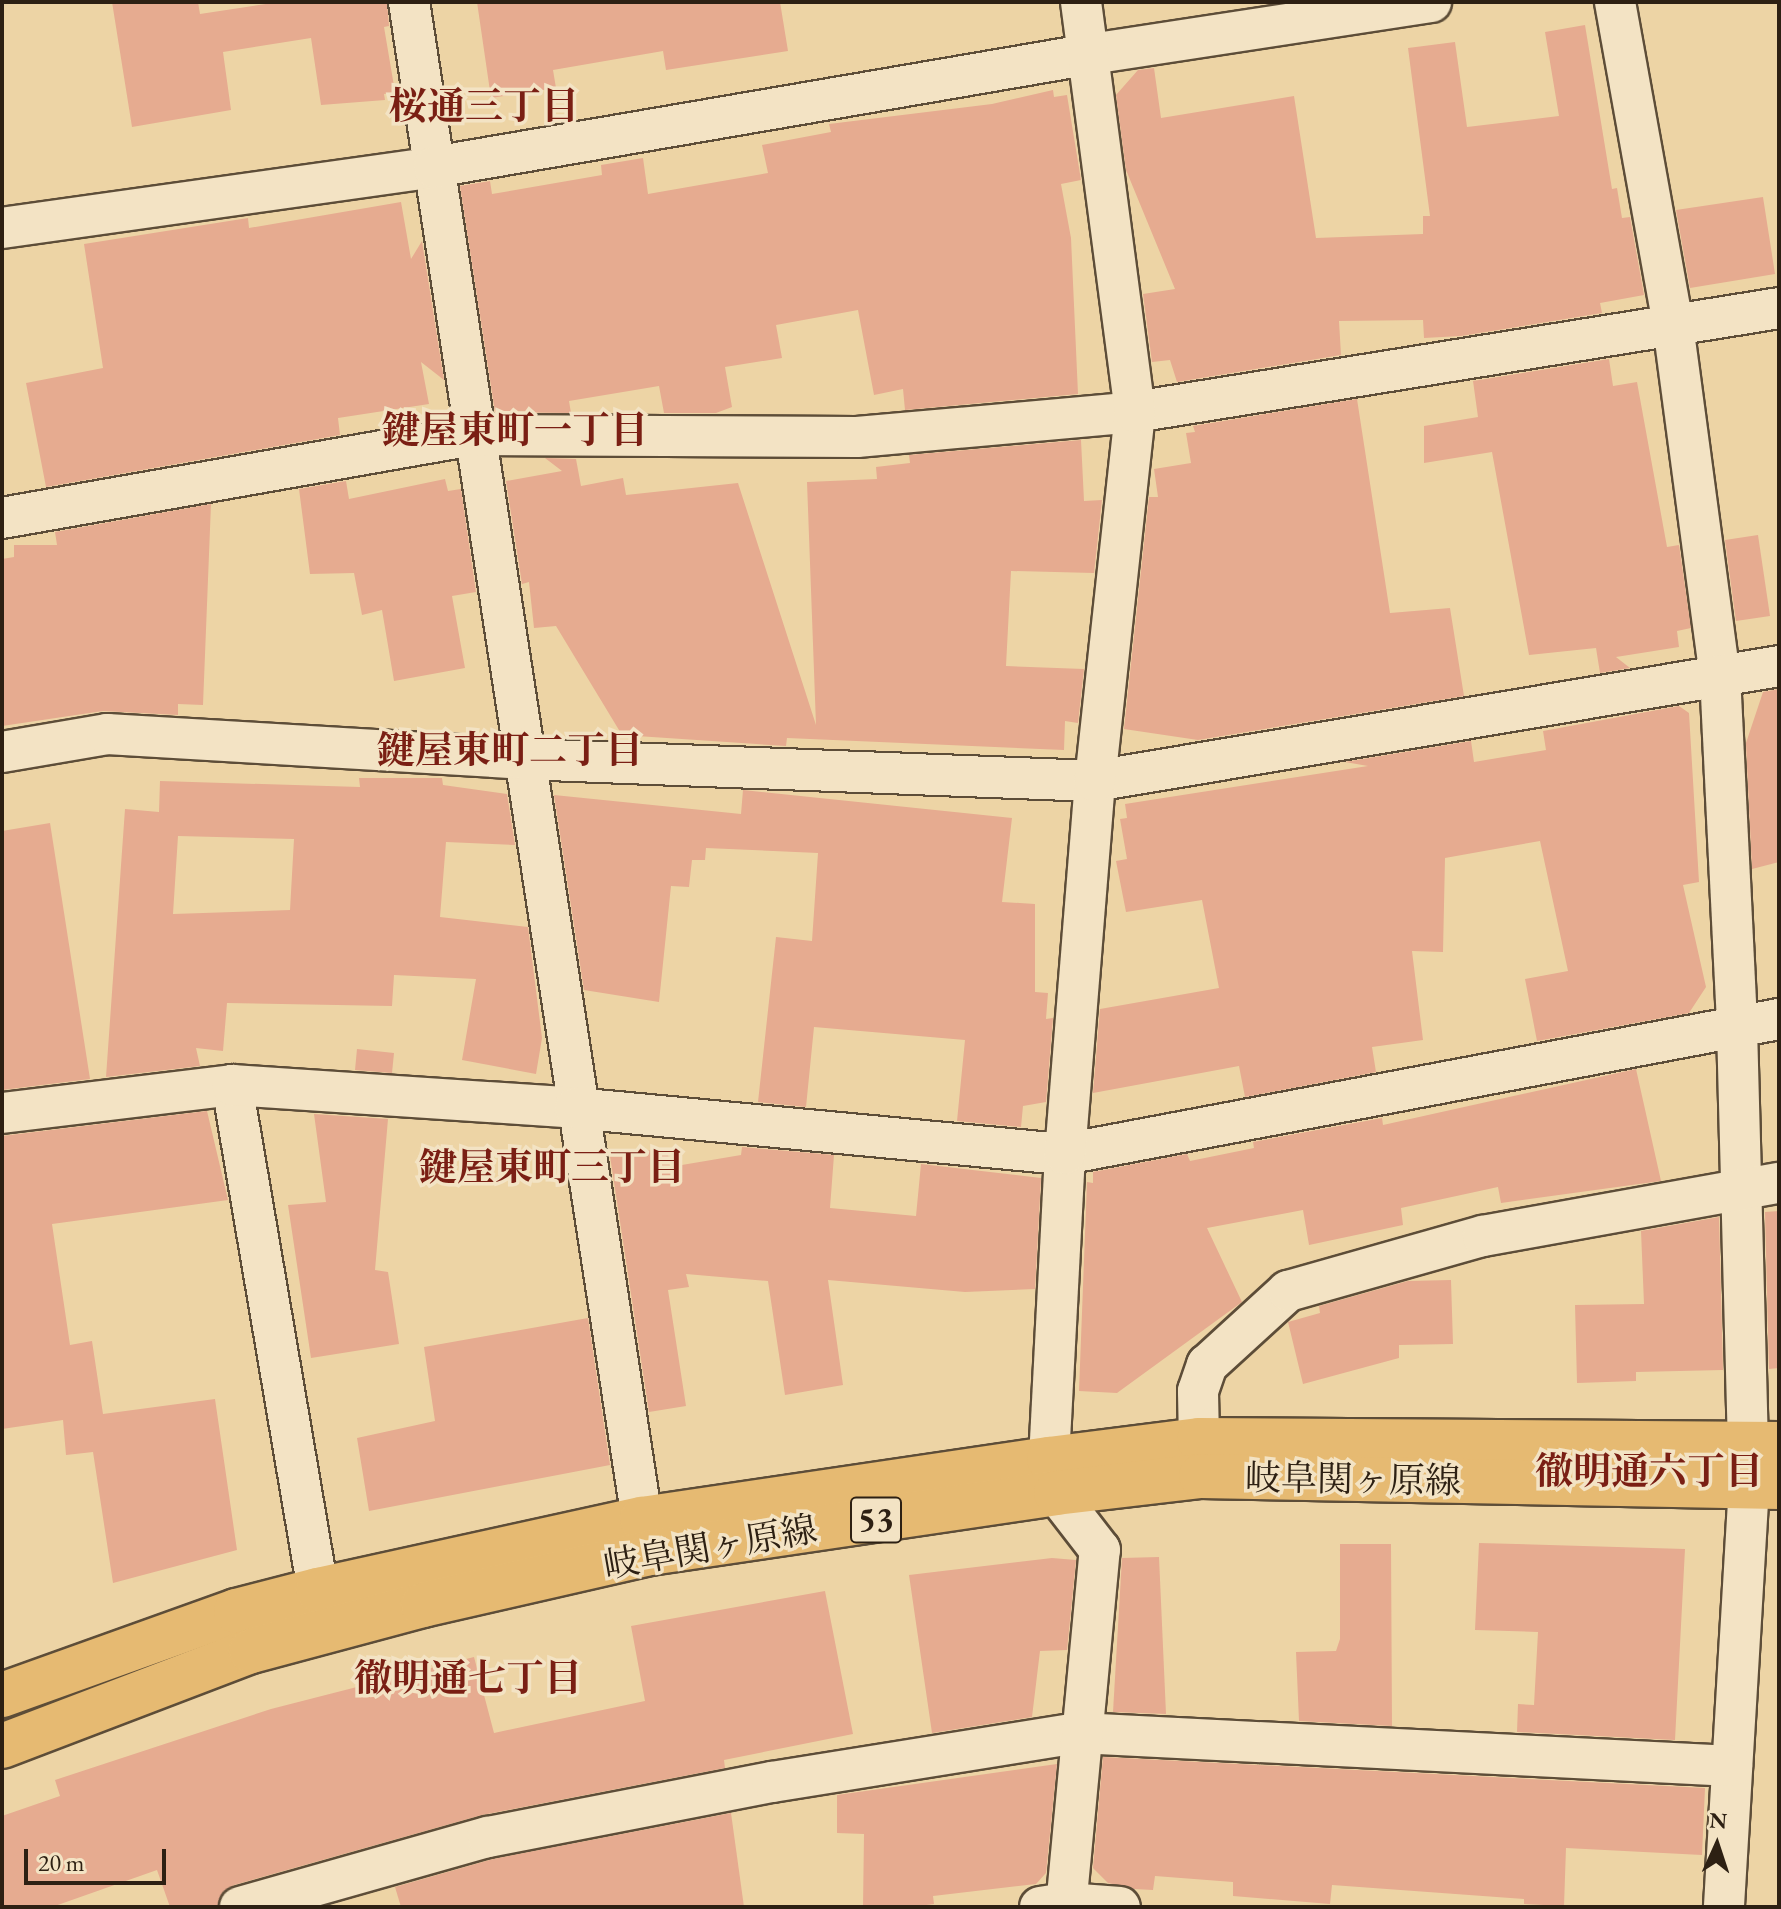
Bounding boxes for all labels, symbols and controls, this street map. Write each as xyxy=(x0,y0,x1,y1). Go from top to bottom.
district label: 桜通三丁目 xyxy=(389,83,579,129)
district label: 鍵屋東町一丁目 xyxy=(382,407,648,453)
district label: 鍵屋東町二丁目 xyxy=(377,727,643,773)
district label: 鍵屋東町三丁目 xyxy=(419,1144,685,1190)
district label: 徹明通六丁目 xyxy=(1535,1448,1763,1494)
street label: 岐阜関ヶ原線 xyxy=(1245,1456,1461,1502)
road number: 53 xyxy=(850,1490,902,1550)
street label: 岐阜関ヶ原線 xyxy=(600,1507,820,1587)
district label: 徹明通七丁目 xyxy=(354,1655,582,1701)
north arrow xyxy=(1677,1805,1757,1885)
text: N xyxy=(1709,1806,1728,1835)
scale bar xyxy=(28,1833,170,1883)
text: 20 m xyxy=(38,1847,85,1878)

